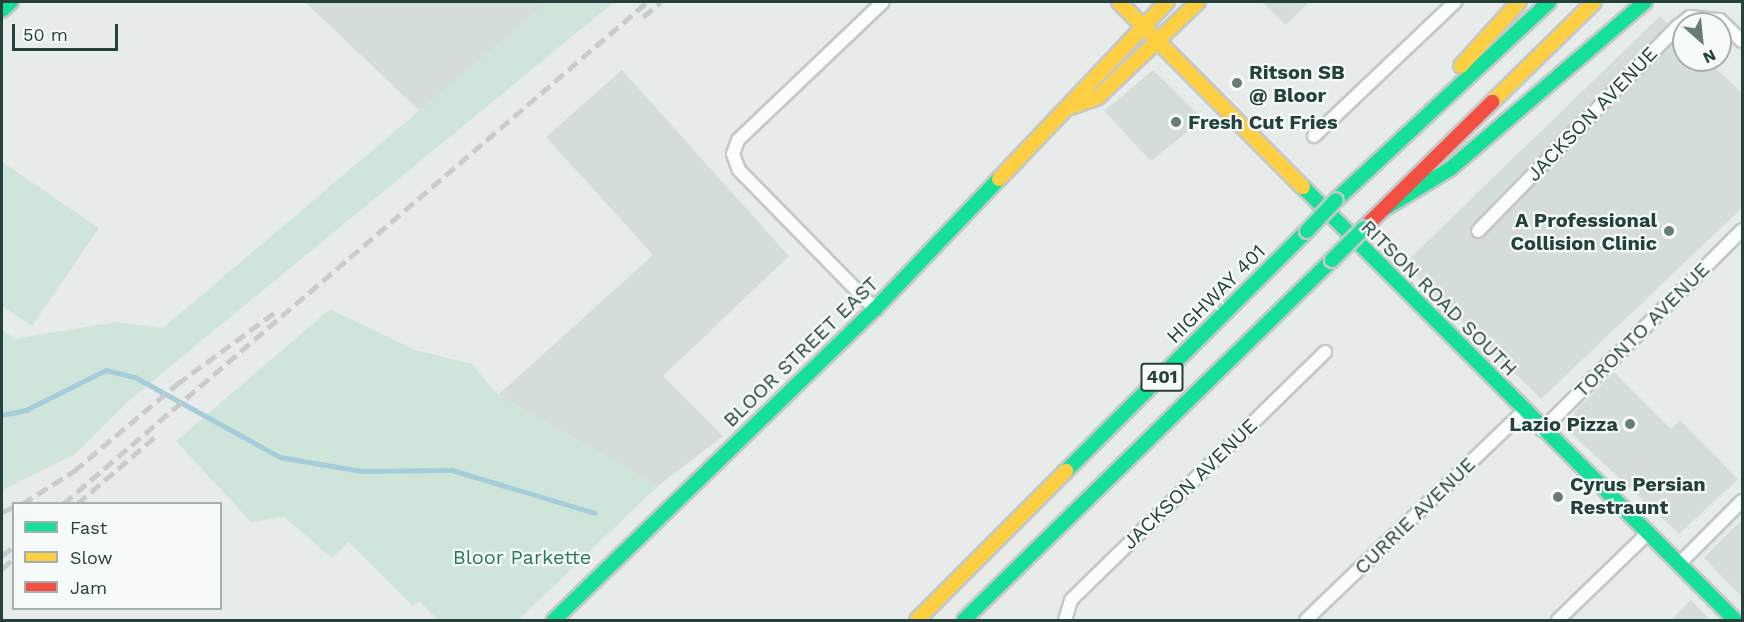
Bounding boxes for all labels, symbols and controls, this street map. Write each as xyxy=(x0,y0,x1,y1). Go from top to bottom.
scale bar xyxy=(15,12,122,50)
north arrow xyxy=(1672,12,1732,72)
text: 50 m xyxy=(23,24,68,45)
street label: JACKSON AVENUE xyxy=(1521,41,1663,187)
text: N xyxy=(1700,46,1719,68)
place label: Ritson SB @ Bloor xyxy=(1249,60,1345,107)
marker: Ritson SB @ Bloor xyxy=(1230,76,1244,90)
place label: Fresh Cut Fries xyxy=(1188,110,1338,134)
marker: Fresh Cut Fries xyxy=(1169,115,1183,129)
place label: A Professional Collision Clinic xyxy=(1510,208,1657,255)
street label: RITSON ROAD SOUTH xyxy=(1356,215,1522,381)
marker: A Professional Collision Clinic xyxy=(1662,224,1676,238)
street label: HIGHWAY 401 xyxy=(1161,239,1271,349)
street label: TORONTO AVENUE xyxy=(1569,257,1715,403)
street label: BLOOR STREET EAST xyxy=(718,272,884,432)
road number: 401 xyxy=(1140,362,1184,392)
place label: Lazio Pizza xyxy=(1509,412,1618,436)
street label: JACKSON AVENUE xyxy=(1117,413,1263,555)
marker: Lazio Pizza xyxy=(1623,417,1637,431)
street label: CURRIE AVENUE xyxy=(1349,452,1481,580)
place label: Cyrus Persian Restraunt xyxy=(1570,473,1706,520)
marker: Cyrus Persian Restraunt xyxy=(1551,490,1565,504)
legend xyxy=(12,502,222,610)
text: Fast xyxy=(70,517,107,538)
park label: Bloor Parkette xyxy=(452,545,592,569)
text: Slow xyxy=(70,547,113,568)
text: Jam xyxy=(70,577,107,598)

